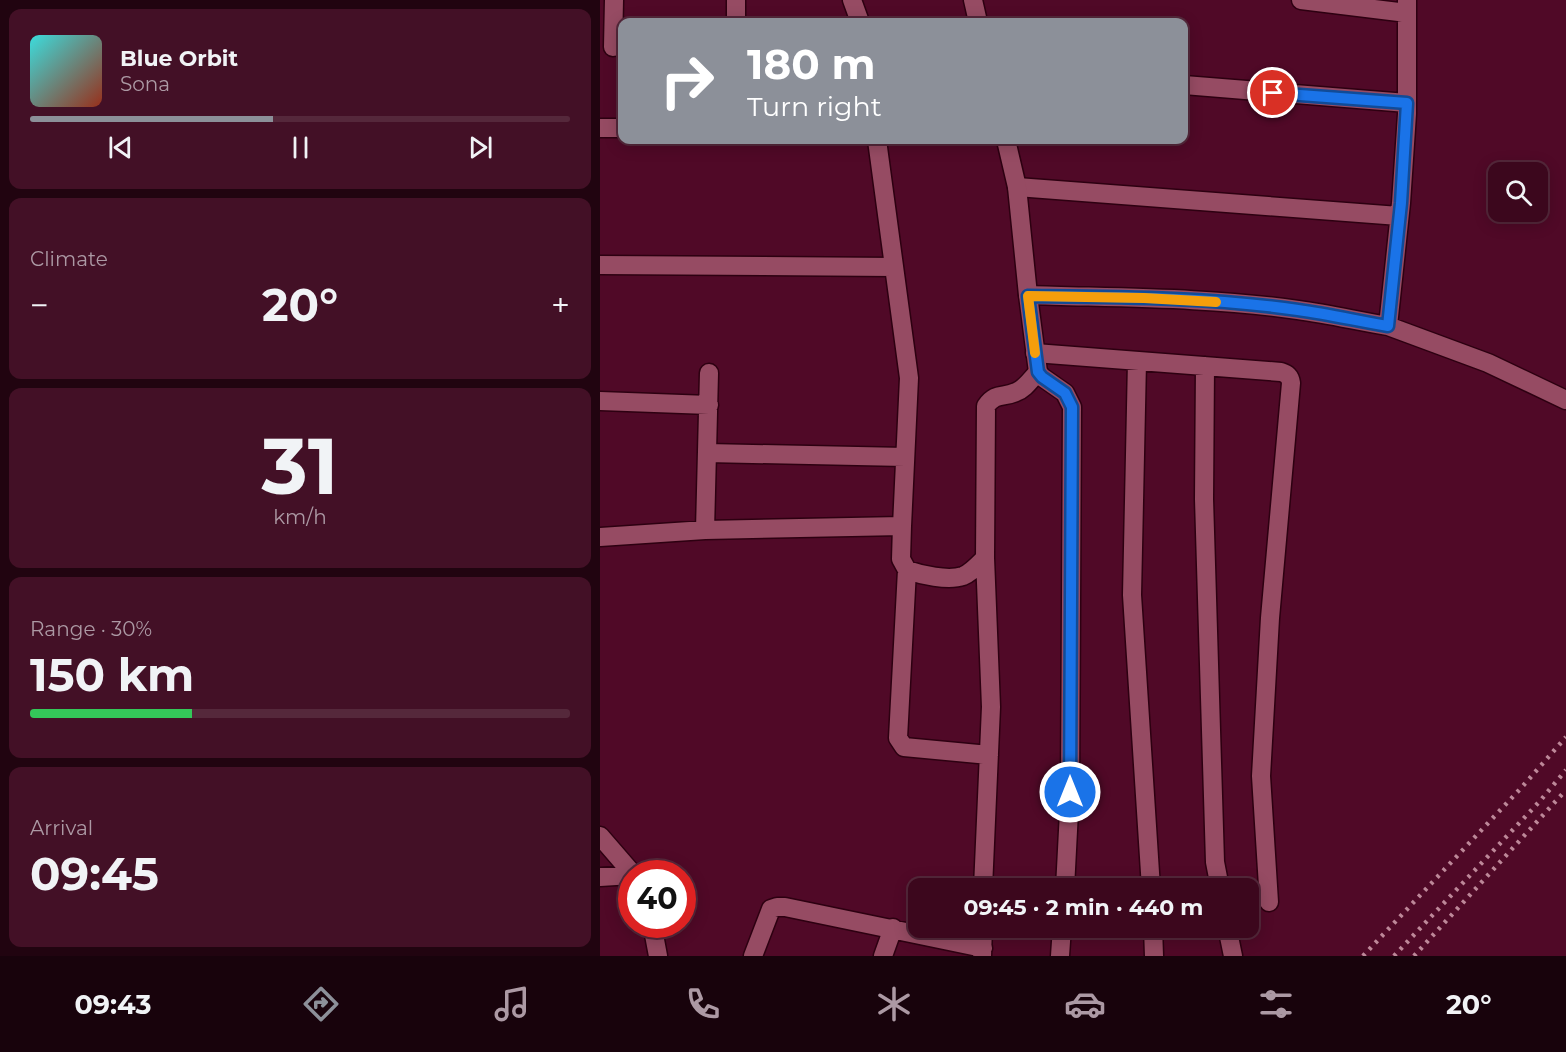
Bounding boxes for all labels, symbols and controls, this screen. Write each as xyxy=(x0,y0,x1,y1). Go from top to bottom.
text: 180 m xyxy=(747,38,876,90)
icon: right xyxy=(648,42,726,120)
text: Blue Orbit xyxy=(120,45,238,72)
pin xyxy=(1247,67,1298,118)
text: Sona xyxy=(120,72,170,96)
icon: arrive xyxy=(1256,76,1289,109)
text: Turn right xyxy=(747,90,882,123)
icon: previous xyxy=(104,131,137,164)
icon: pause xyxy=(284,131,317,164)
icon: next xyxy=(464,131,497,164)
map controls xyxy=(1488,162,1548,222)
button: search xyxy=(1488,162,1548,222)
text: Climate xyxy=(30,247,108,271)
text: 20° xyxy=(262,277,338,332)
text: − xyxy=(30,285,49,325)
text: + xyxy=(551,285,570,325)
text: 31 xyxy=(262,418,338,514)
text: km/h xyxy=(273,505,327,529)
text: Range · 30% xyxy=(30,617,152,641)
text: 150 km xyxy=(30,647,194,702)
position arrow xyxy=(1038,760,1102,824)
text: Arrival xyxy=(30,816,93,840)
text: 09:45 xyxy=(30,846,159,901)
speed limit sign: 40 xyxy=(618,860,696,938)
text: 09:45 · 2 min · 440 m xyxy=(964,894,1203,921)
icon: directions xyxy=(300,983,342,1025)
icon: music xyxy=(491,983,533,1025)
icon: phone xyxy=(682,983,724,1025)
icon: climate xyxy=(873,983,915,1025)
icon: car xyxy=(1064,983,1106,1025)
icon: filters xyxy=(1255,983,1297,1025)
text: 09:43 xyxy=(74,988,151,1021)
text: 20° xyxy=(1446,988,1491,1021)

